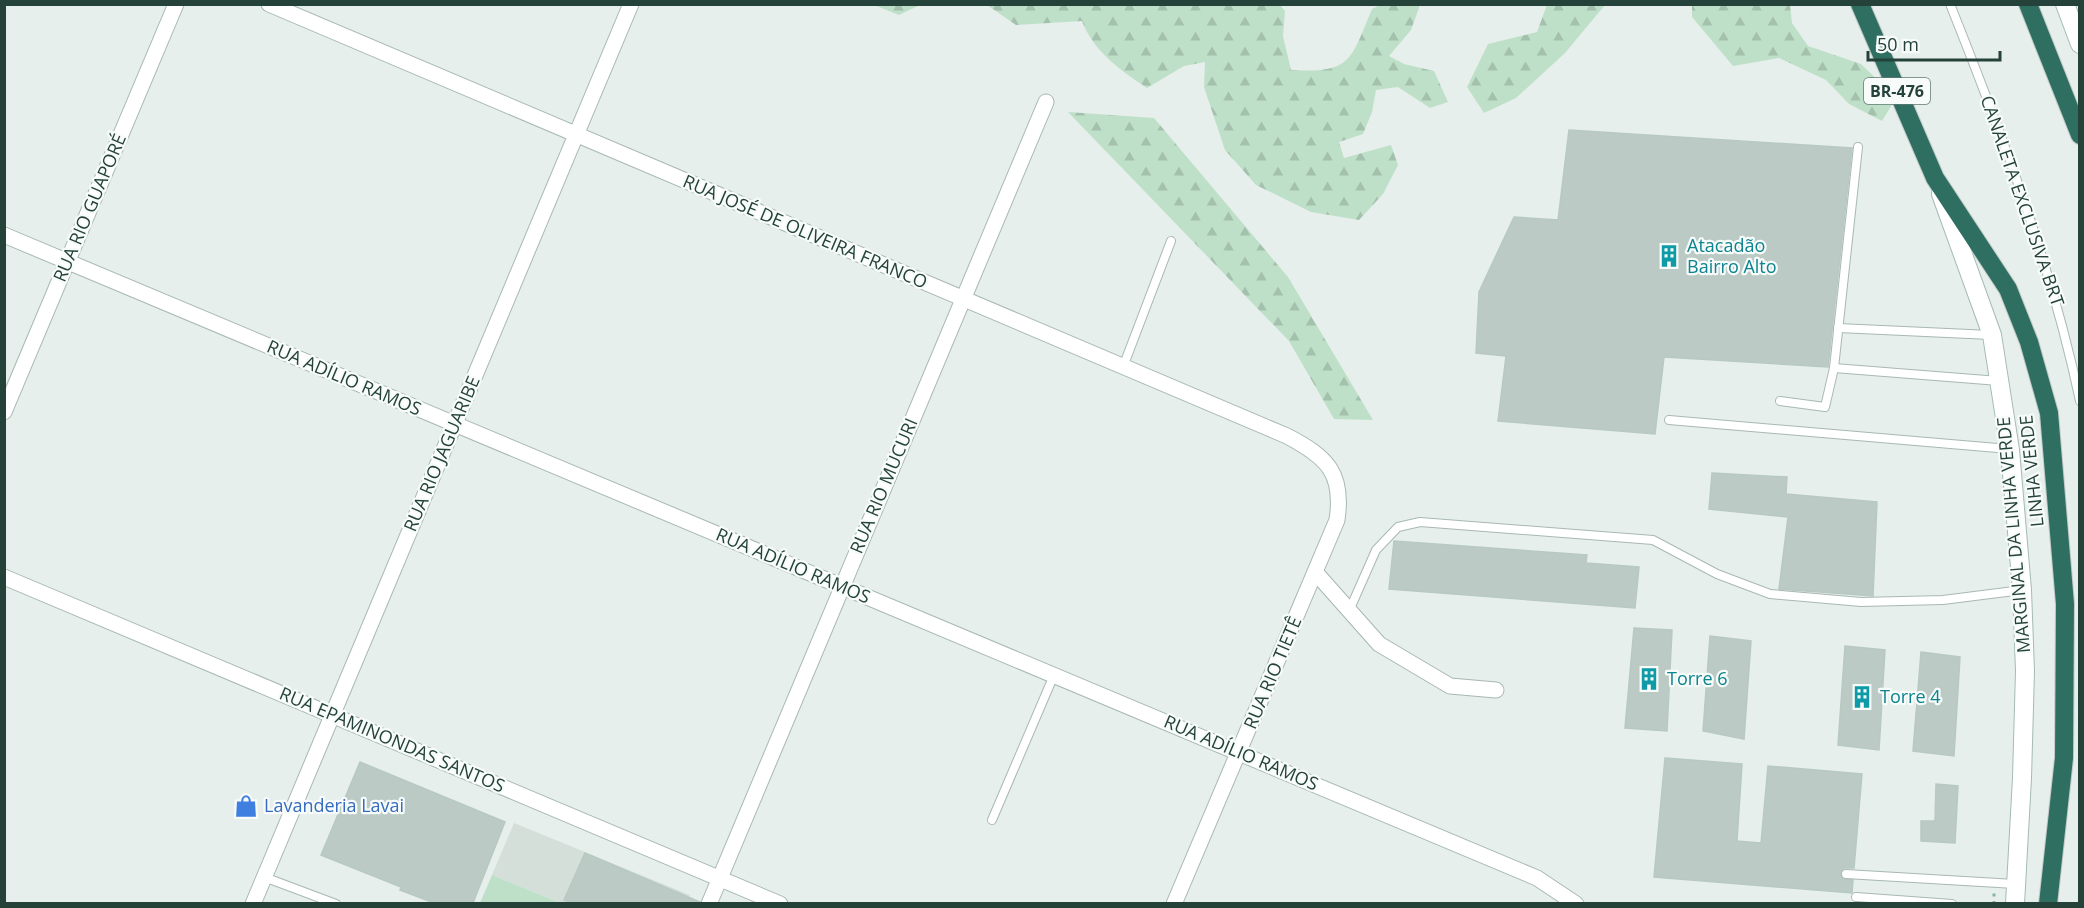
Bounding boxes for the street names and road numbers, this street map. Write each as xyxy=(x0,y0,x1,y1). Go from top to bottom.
road number: BR-476 xyxy=(1864,78,1930,104)
street label: CANALETA EXCLUSIVA BRT xyxy=(1976,92,2070,309)
street label: RUA RIO GUAPORÉ xyxy=(47,130,131,285)
street label: RUA JOSÉ DE OLIVEIRA FRANCO xyxy=(679,169,931,294)
street label: RUA ADÍLIO RAMOS xyxy=(264,334,425,420)
street label: RUA RIO JAGUARIBE xyxy=(397,372,485,535)
street label: RUA RIO MUCURI xyxy=(844,414,922,557)
street label: LINHA VERDE xyxy=(2013,414,2049,528)
street label: MARGINAL DA LINHA VERDE xyxy=(1991,416,2035,654)
street label: RUA ADÍLIO RAMOS xyxy=(713,522,874,608)
street label: RUA RIO TIETÊ xyxy=(1238,613,1307,733)
street label: RUA EPAMINONDAS SANTOS xyxy=(276,681,509,798)
street label: RUA ADÍLIO RAMOS xyxy=(1161,709,1322,795)

